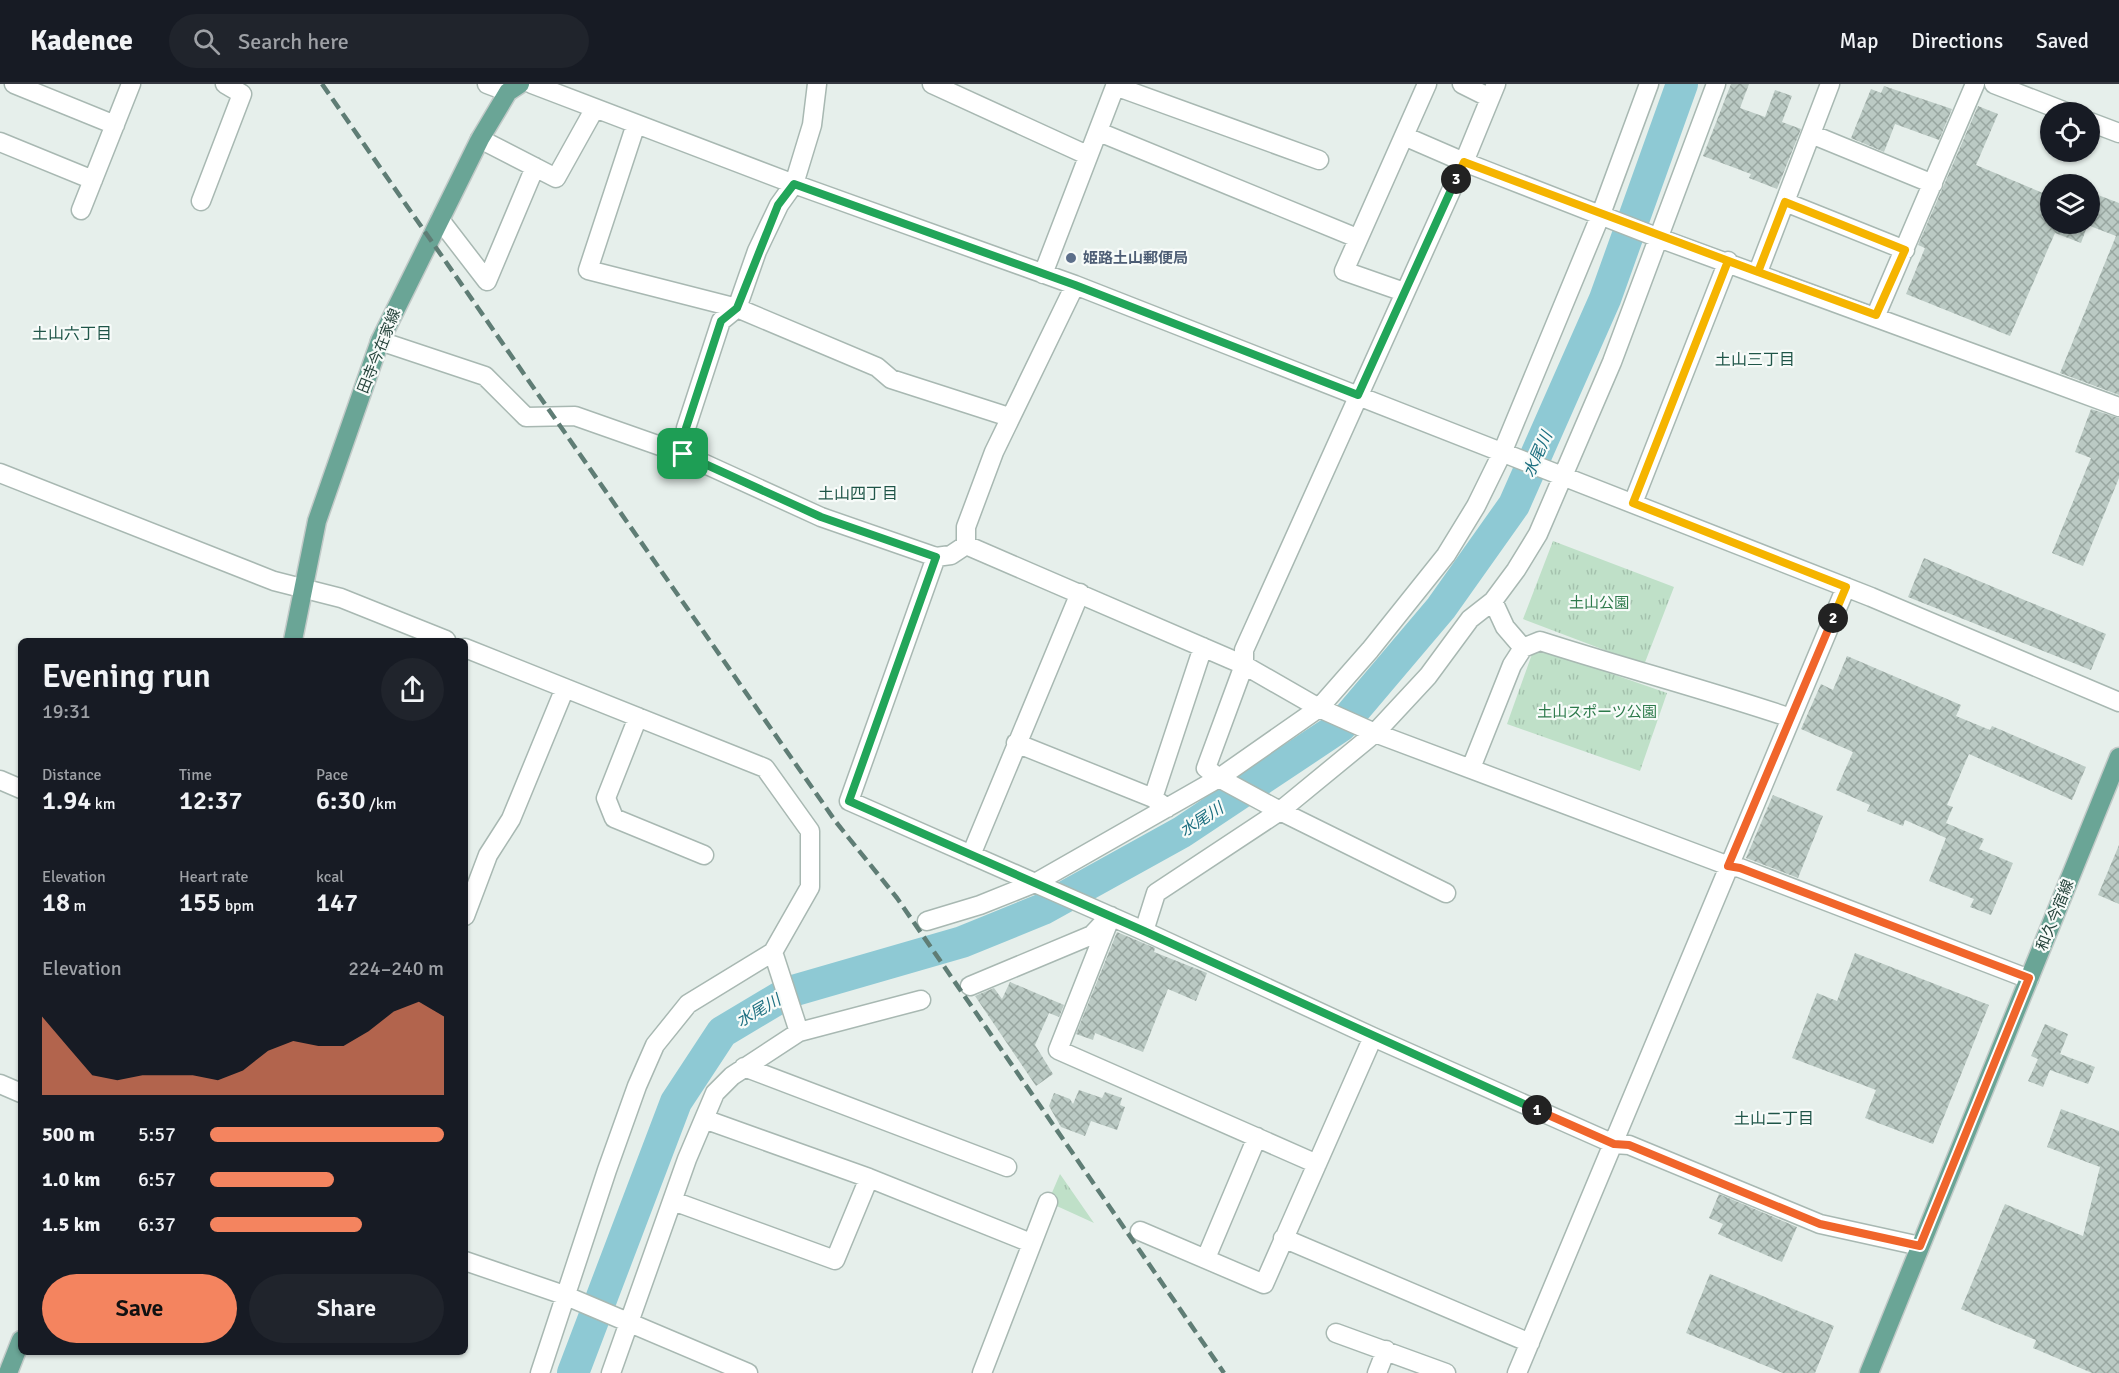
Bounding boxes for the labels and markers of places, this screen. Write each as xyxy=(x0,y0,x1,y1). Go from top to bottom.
pin: 3 xyxy=(1441,164,1471,194)
place label: 姫路土山郵便局 xyxy=(1083,249,1188,267)
marker: 姫路土山郵便局 xyxy=(1064,251,1078,265)
pin xyxy=(657,428,708,479)
pin: 2 xyxy=(1818,603,1848,633)
pin: 1 xyxy=(1522,1095,1552,1125)

